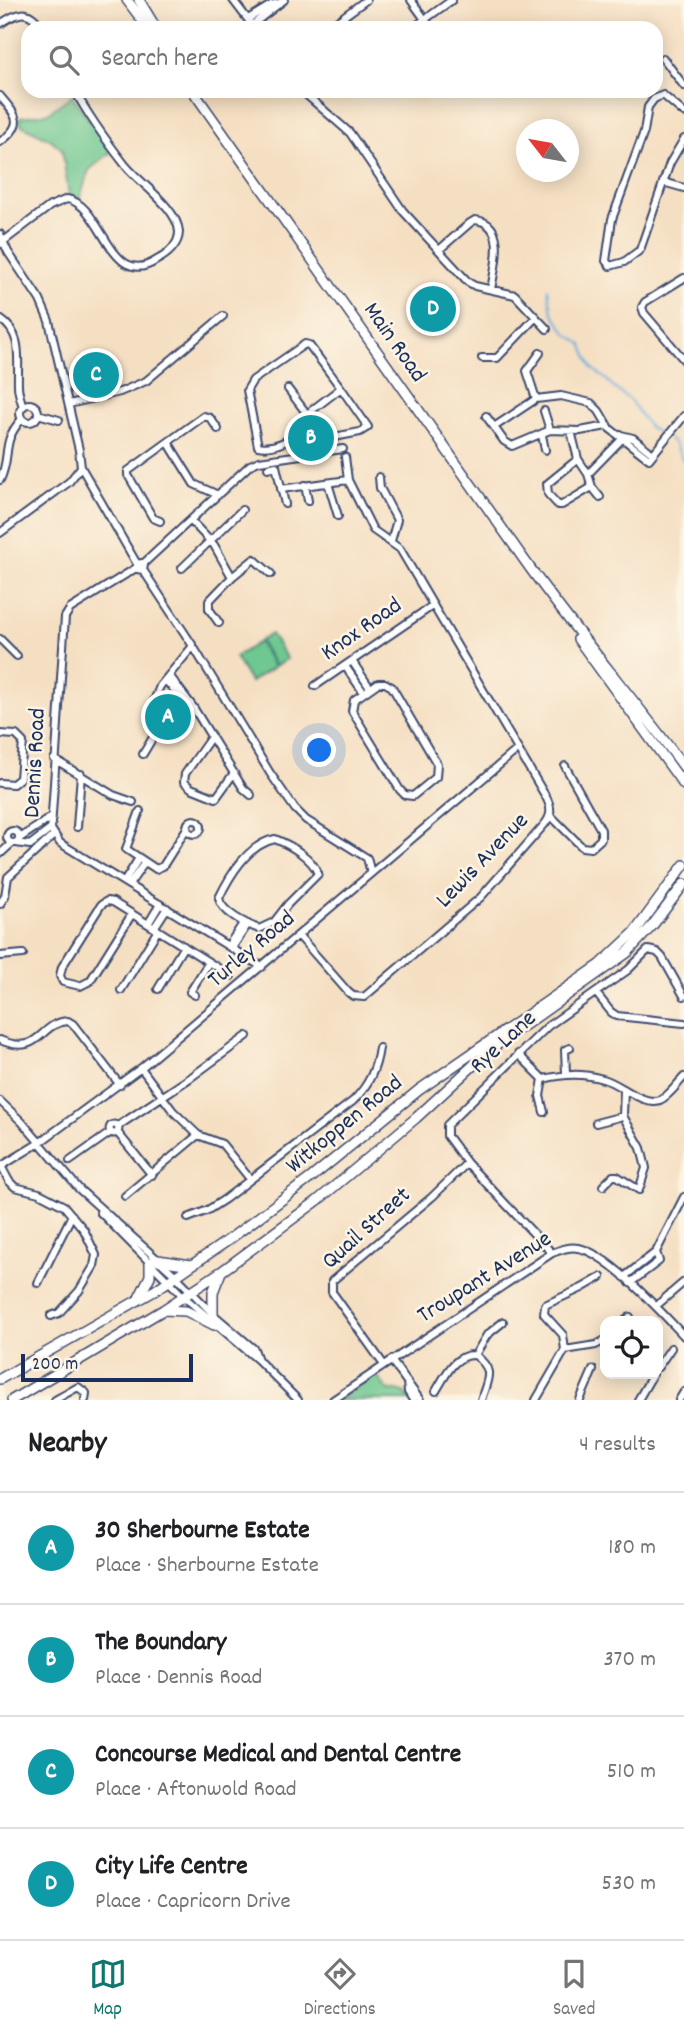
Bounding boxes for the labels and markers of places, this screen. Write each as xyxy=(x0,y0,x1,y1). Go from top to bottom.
pin: D xyxy=(410,283,456,335)
pin: C xyxy=(73,349,119,401)
pin: B xyxy=(288,412,334,464)
pin: A xyxy=(145,691,191,743)

